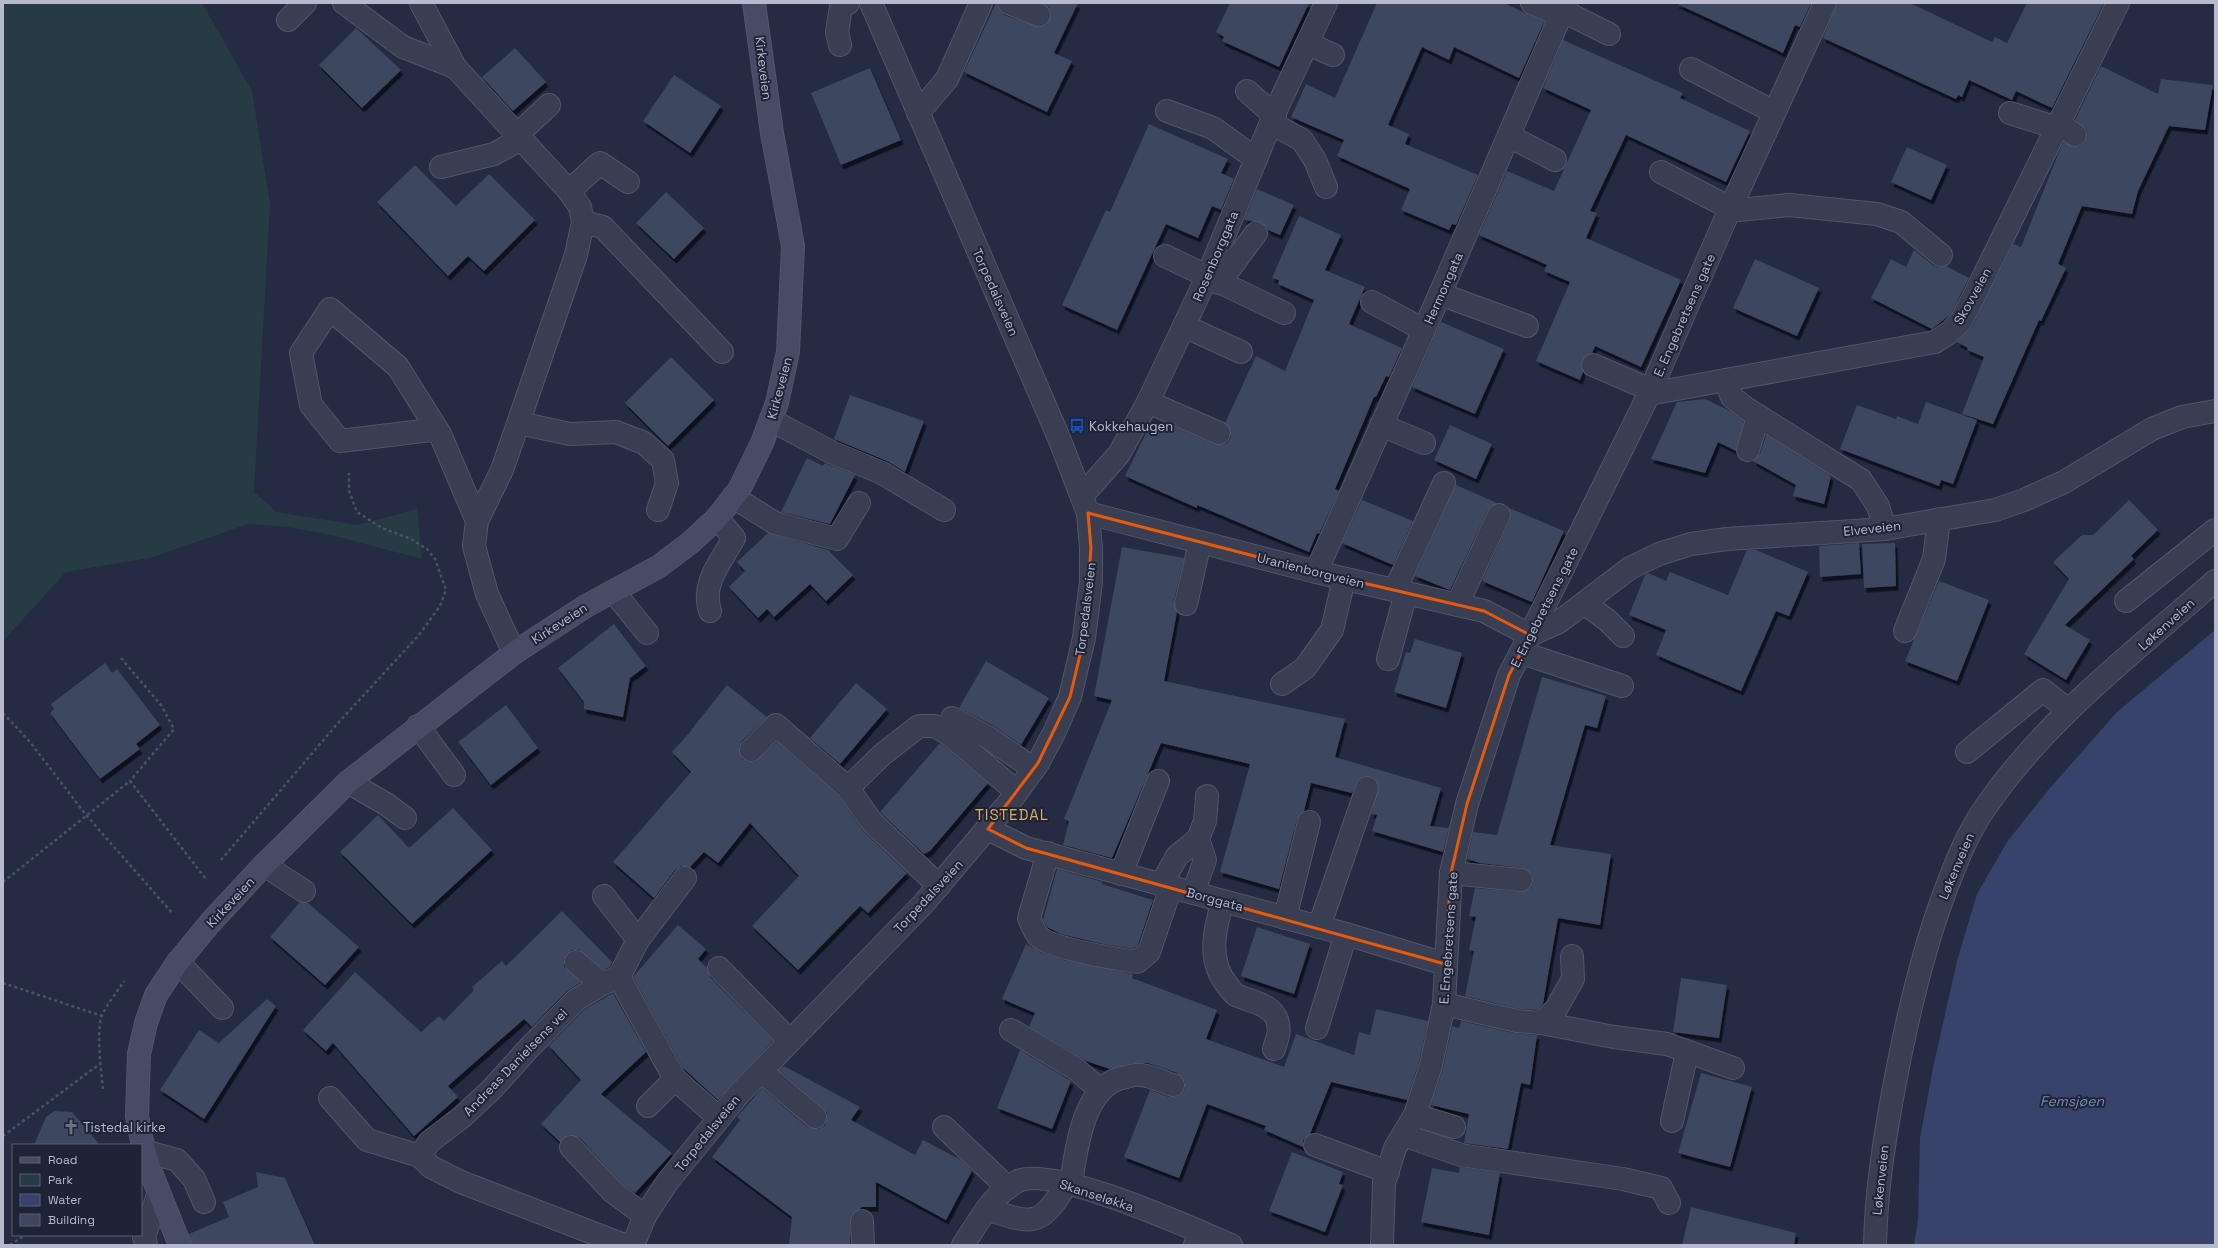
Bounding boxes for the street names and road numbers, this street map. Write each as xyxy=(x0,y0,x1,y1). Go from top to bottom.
street label: Kirkeveien xyxy=(751,36,776,101)
street label: Rosenborggata xyxy=(1189,208,1242,304)
street label: Torpedalsveien xyxy=(969,246,1022,339)
street label: Hermongata xyxy=(1420,249,1467,327)
street label: E. Engebretsens gate xyxy=(1650,251,1719,379)
street label: Skovveien xyxy=(1950,265,1995,328)
street label: Kirkeveien xyxy=(763,355,796,421)
street label: Elveveien xyxy=(1842,517,1902,540)
street label: E. Engebretsens gate xyxy=(1507,544,1582,670)
street label: Uranienborgveien xyxy=(1255,549,1366,592)
street label: Torpedalsveien xyxy=(1071,561,1100,657)
street label: Løkenveien xyxy=(2134,594,2198,654)
street label: Kirkeveien xyxy=(528,599,590,648)
street label: Løkenveien xyxy=(1935,830,1978,902)
street label: Torpedalsveien xyxy=(890,856,967,937)
street label: E. Engebretsens gate xyxy=(1435,871,1462,1005)
street label: Kirkeveien xyxy=(203,873,258,931)
street label: Borggata xyxy=(1184,884,1246,915)
street label: Andreas Danielsens vei xyxy=(460,1005,571,1120)
street label: Torpedalsveien xyxy=(671,1091,744,1175)
street label: Løkenveien xyxy=(1868,1144,1893,1216)
street label: Skanseløkka xyxy=(1057,1175,1137,1216)

